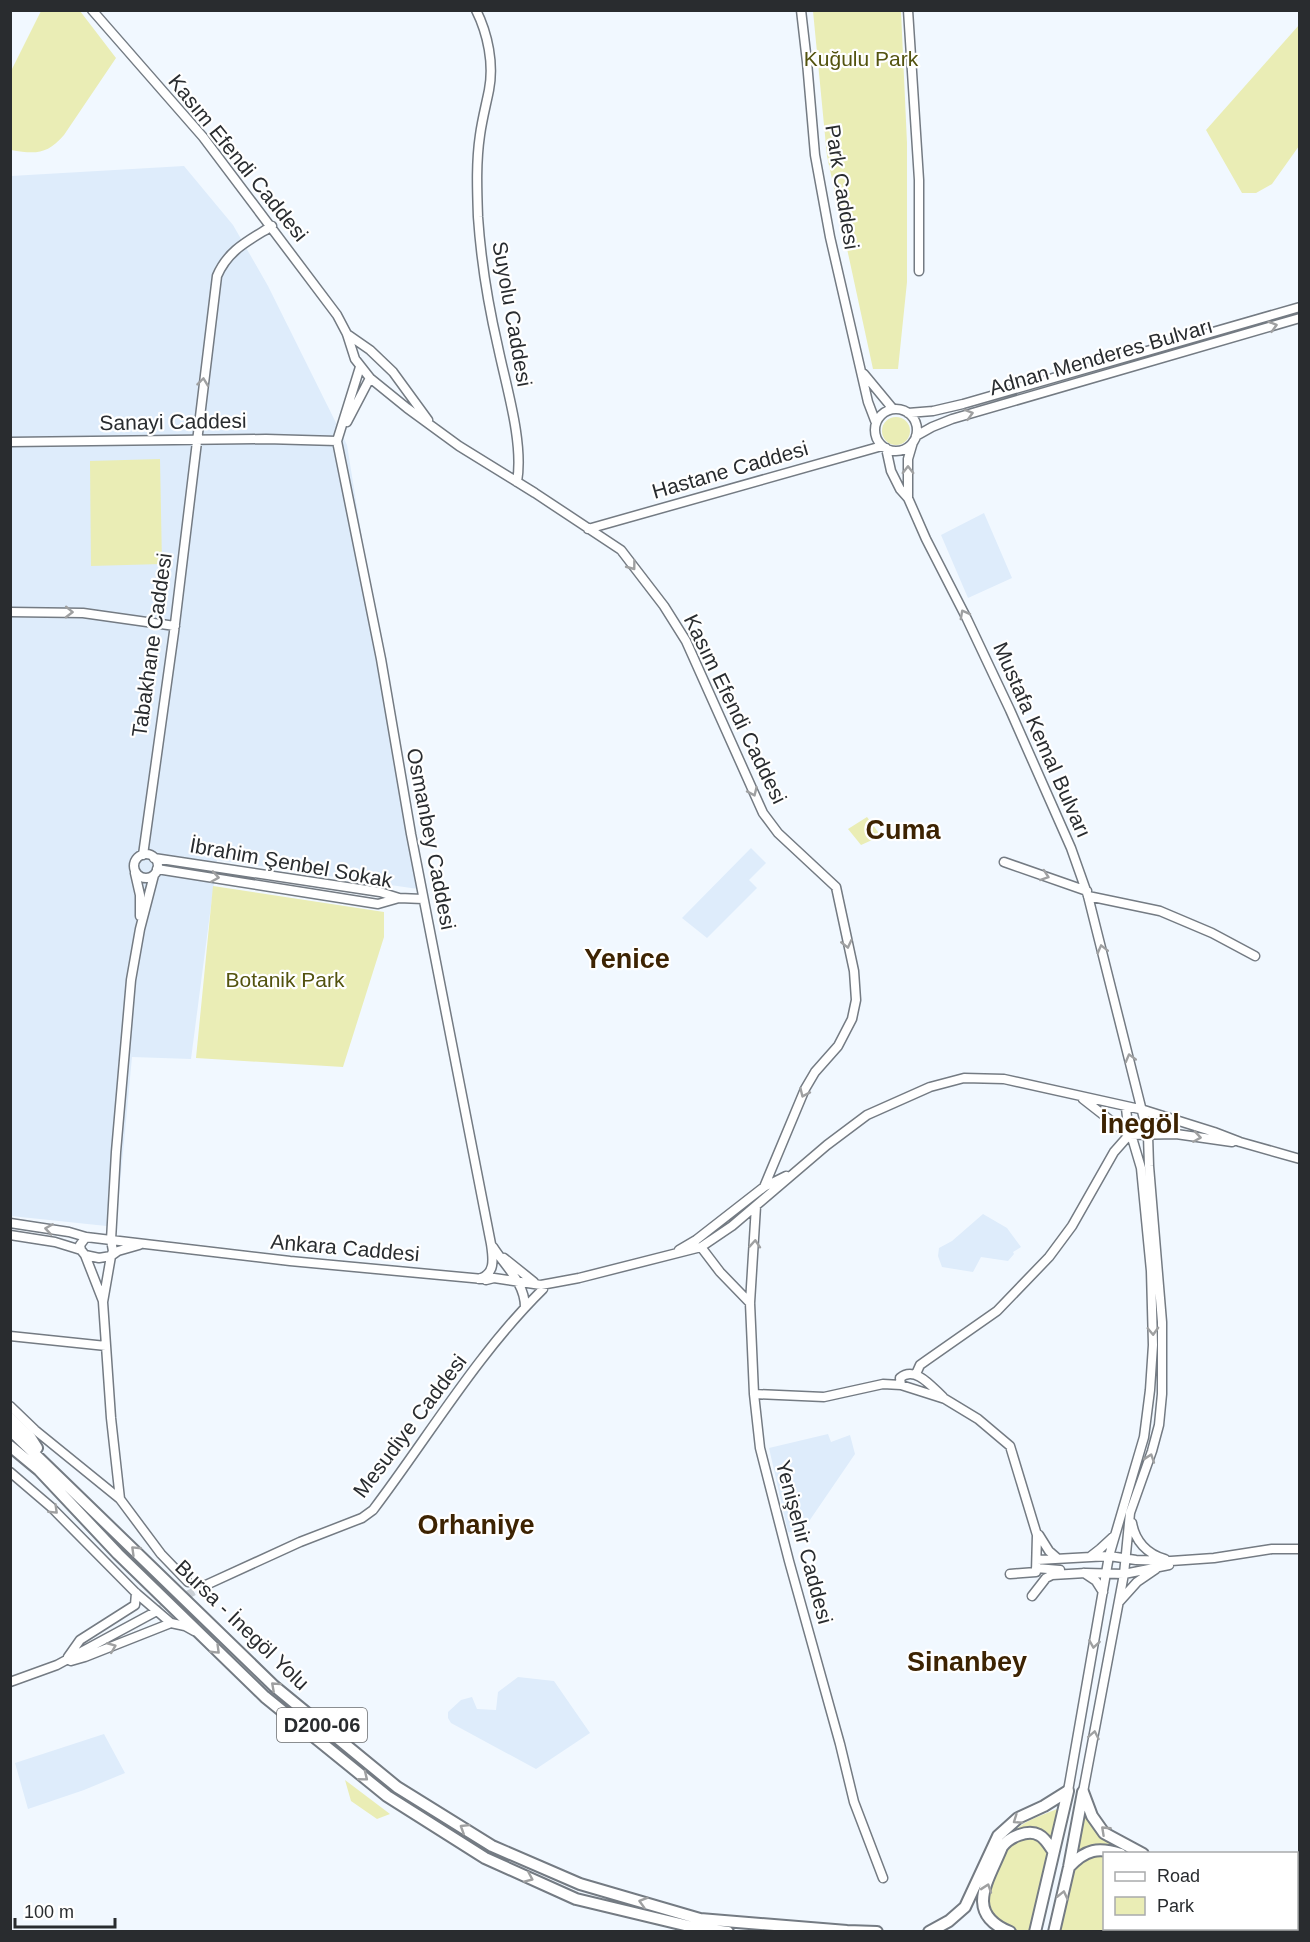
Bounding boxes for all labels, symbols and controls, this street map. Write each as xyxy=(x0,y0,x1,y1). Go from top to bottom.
park label: Kuğulu Park xyxy=(804,47,919,70)
street label: Kasım Efendi Caddesi xyxy=(164,70,313,246)
street label: Park Caddesi xyxy=(821,123,864,251)
street label: Suyolu Caddesi xyxy=(488,239,537,388)
street label: Adnan Menderes Bulvarı xyxy=(987,314,1215,399)
one-way arrow xyxy=(1267,321,1278,333)
one-way arrow xyxy=(196,377,209,387)
one-way arrow xyxy=(964,408,974,421)
street label: Sanayi Caddesi xyxy=(99,409,247,434)
street label: Hastane Caddesi xyxy=(649,436,810,503)
one-way arrow xyxy=(902,465,914,474)
street label: Tabakhane Caddesi xyxy=(127,551,176,738)
one-way arrow xyxy=(625,559,636,570)
one-way arrow xyxy=(64,606,73,618)
one-way arrow xyxy=(960,609,972,620)
street label: Kasım Efendi Caddesi xyxy=(680,610,791,807)
street label: Mustafa Kemal Bulvarı xyxy=(989,639,1096,841)
street label: Osmanbey Caddesi xyxy=(403,746,460,932)
one-way arrow xyxy=(746,786,758,797)
district label: Cuma xyxy=(865,815,941,845)
street label: İbrahim Şenbel Sokak xyxy=(188,833,395,892)
one-way arrow xyxy=(1039,869,1050,882)
one-way arrow xyxy=(210,870,220,883)
one-way arrow xyxy=(840,939,853,949)
district label: Yenice xyxy=(584,944,670,974)
one-way arrow xyxy=(1096,944,1109,954)
park label: Botanik Park xyxy=(225,968,345,991)
one-way arrow xyxy=(1124,1053,1137,1063)
one-way arrow xyxy=(799,1086,811,1097)
district label: İnegöl xyxy=(1100,1109,1180,1139)
one-way arrow xyxy=(1191,1130,1201,1143)
one-way arrow xyxy=(44,1223,54,1236)
street label: Ankara Caddesi xyxy=(270,1230,420,1265)
one-way arrow xyxy=(748,1239,761,1248)
one-way arrow xyxy=(1146,1327,1159,1336)
street label: Mesudiye Caddesi xyxy=(348,1350,471,1502)
one-way arrow xyxy=(1142,1453,1155,1464)
street label: Yenişehir Caddesi xyxy=(772,1458,837,1626)
one-way arrow xyxy=(47,1503,58,1514)
district label: Orhaniye xyxy=(417,1510,535,1540)
one-way arrow xyxy=(132,1546,142,1557)
street label: Bursa - İnegöl Yolu xyxy=(171,1555,314,1694)
one-way arrow xyxy=(1089,1640,1101,1649)
one-way arrow xyxy=(106,1642,117,1654)
one-way arrow xyxy=(208,1642,219,1653)
district label: Sinanbey xyxy=(907,1647,1027,1677)
one-way arrow xyxy=(271,1682,282,1693)
road number: D200-06 xyxy=(277,1708,367,1742)
one-way arrow xyxy=(1087,1730,1100,1740)
one-way arrow xyxy=(357,1769,368,1780)
one-way arrow xyxy=(1013,1813,1024,1824)
one-way arrow xyxy=(460,1824,470,1836)
one-way arrow xyxy=(1102,1826,1112,1837)
legend xyxy=(1103,1852,1298,1930)
text: Road xyxy=(1157,1866,1200,1886)
one-way arrow xyxy=(523,1871,534,1883)
one-way arrow xyxy=(979,1883,992,1893)
one-way arrow xyxy=(1056,1890,1069,1900)
scale bar xyxy=(15,1891,116,1929)
text: Park xyxy=(1157,1896,1195,1916)
one-way arrow xyxy=(639,1897,649,1909)
text: 100 m xyxy=(24,1902,74,1922)

